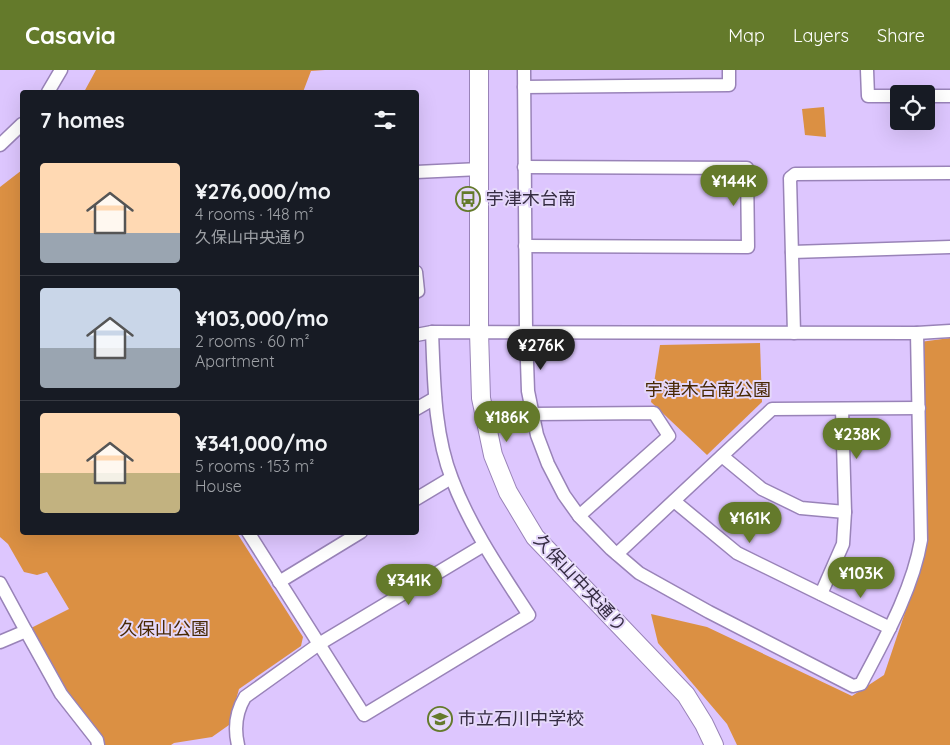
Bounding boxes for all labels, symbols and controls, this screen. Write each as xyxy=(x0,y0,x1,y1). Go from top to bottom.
text: Casavia xyxy=(25,20,116,50)
text: Map xyxy=(728,24,765,47)
text: Layers xyxy=(793,24,849,47)
text: Share xyxy=(877,24,925,47)
map controls xyxy=(890,85,935,130)
button: locate xyxy=(890,85,935,130)
icon: filters xyxy=(371,106,399,134)
text: 7 homes xyxy=(40,107,125,133)
pin: ¥144K xyxy=(699,164,769,207)
text: ¥144K xyxy=(711,171,757,191)
text: ¥276,000/mo xyxy=(195,178,331,204)
icon: home xyxy=(80,183,140,243)
bus stop icon: 宇津木台南 xyxy=(455,186,481,212)
place label: 宇津木台南 xyxy=(486,187,576,210)
text: 4 rooms · 148 m² xyxy=(195,204,314,224)
text: 久保山中央通り xyxy=(195,227,307,247)
text: ¥103,000/mo xyxy=(195,305,329,331)
icon: home xyxy=(80,308,140,368)
pin: ¥276K xyxy=(506,328,576,371)
text: 2 rooms · 60 m² xyxy=(195,331,309,351)
text: ¥276K xyxy=(518,335,564,355)
text: Apartment xyxy=(195,351,275,371)
park label: 宇津木台南公園 xyxy=(645,378,771,401)
pin: ¥186K xyxy=(472,400,542,443)
text: ¥186K xyxy=(485,407,529,427)
pin: ¥238K xyxy=(822,418,892,460)
text: ¥238K xyxy=(834,424,880,444)
text: ¥341,000/mo xyxy=(195,430,328,456)
icon: home xyxy=(80,433,140,493)
text: 5 rooms · 153 m² xyxy=(195,456,314,476)
text: House xyxy=(195,476,242,496)
pin: ¥161K xyxy=(715,502,785,544)
text: ¥161K xyxy=(730,508,771,528)
street label: 久保山中央通り xyxy=(529,529,632,637)
pin: ¥103K xyxy=(826,556,896,599)
text: ¥103K xyxy=(839,563,883,583)
pin: ¥341K xyxy=(374,564,444,606)
text: ¥341K xyxy=(387,570,431,590)
park label: 久保山公園 xyxy=(119,617,209,640)
school or university icon: 市立石川中学校 xyxy=(427,706,453,732)
place label: 市立石川中学校 xyxy=(458,707,584,730)

